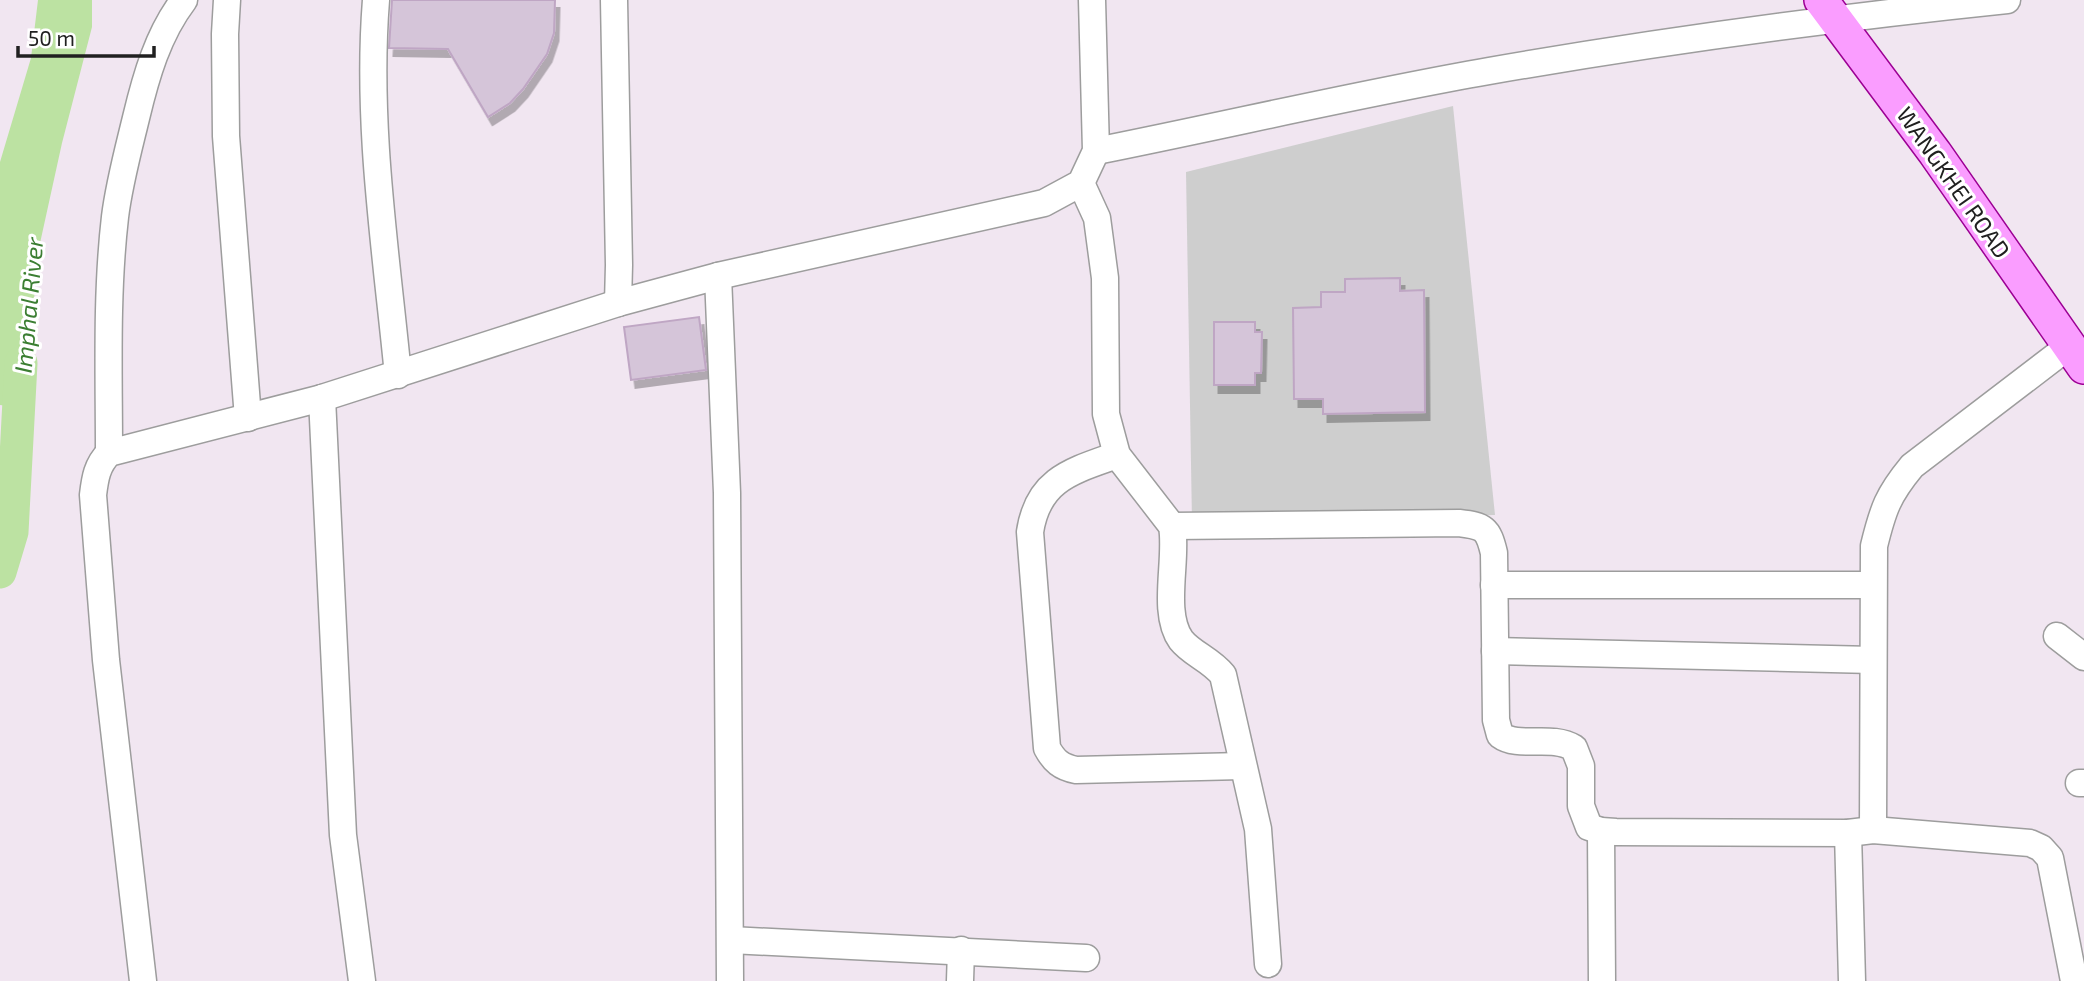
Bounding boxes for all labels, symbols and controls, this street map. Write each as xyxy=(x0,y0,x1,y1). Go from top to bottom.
scale bar xyxy=(18,14,154,58)
text: 50 m xyxy=(28,25,75,50)
street label: WANGKHEI ROAD xyxy=(1891,101,2017,263)
water label: Imphal River xyxy=(8,235,48,374)

